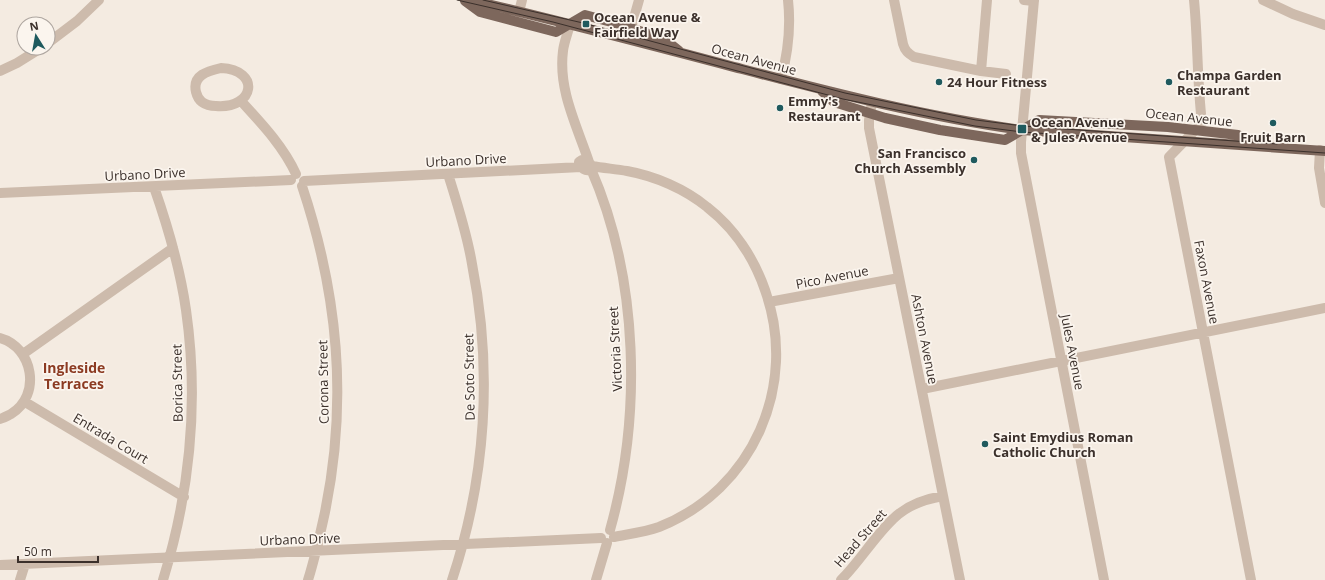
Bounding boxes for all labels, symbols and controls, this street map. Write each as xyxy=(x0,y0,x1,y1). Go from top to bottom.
place label: Ocean Avenue & Fairfield Way xyxy=(594,8,701,41)
north arrow xyxy=(16,16,56,56)
text: N xyxy=(28,17,40,34)
marker: Ocean Avenue & Fairfield Way xyxy=(581,19,591,29)
street label: Ocean Avenue xyxy=(709,39,799,79)
place label: Champa Garden Restaurant xyxy=(1177,66,1282,99)
place label: 24 Hour Fitness xyxy=(947,73,1047,91)
marker: 24 Hour Fitness xyxy=(934,77,944,87)
marker: Champa Garden Restaurant xyxy=(1164,77,1174,87)
place label: Emmy's Restaurant xyxy=(788,92,861,125)
marker: Emmy's Restaurant xyxy=(775,103,785,113)
street label: Ocean Avenue xyxy=(1145,103,1233,131)
place label: Ocean Avenue & Jules Avenue xyxy=(1031,113,1128,146)
marker: Fruit Barn xyxy=(1268,118,1278,128)
marker: Ocean Avenue & Jules Avenue xyxy=(1016,123,1028,135)
place label: Fruit Barn xyxy=(1240,128,1306,146)
place label: San Francisco Church Assembly xyxy=(854,144,967,177)
street label: Urbano Drive xyxy=(425,149,507,171)
marker: San Francisco Church Assembly xyxy=(969,155,979,165)
street label: Urbano Drive xyxy=(104,163,186,185)
street label: Faxon Avenue xyxy=(1190,238,1224,326)
street label: Pico Avenue xyxy=(794,261,870,293)
street label: Ashton Avenue xyxy=(907,292,943,386)
street label: Victoria Street xyxy=(604,306,626,392)
street label: Jules Avenue xyxy=(1056,311,1089,391)
street label: De Soto Street xyxy=(459,333,479,421)
street label: Corona Street xyxy=(313,339,333,424)
street label: Borica Street xyxy=(167,344,187,422)
district label: Ingleside Terraces xyxy=(43,358,105,393)
street label: Entrada Court xyxy=(70,408,152,468)
place label: Saint Emydius Roman Catholic Church xyxy=(993,428,1133,461)
marker: Saint Emydius Roman Catholic Church xyxy=(980,439,990,449)
street label: Head Street xyxy=(830,505,891,571)
street label: Urbano Drive xyxy=(259,529,341,549)
scale bar xyxy=(18,538,98,564)
text: 50 m xyxy=(24,543,52,560)

